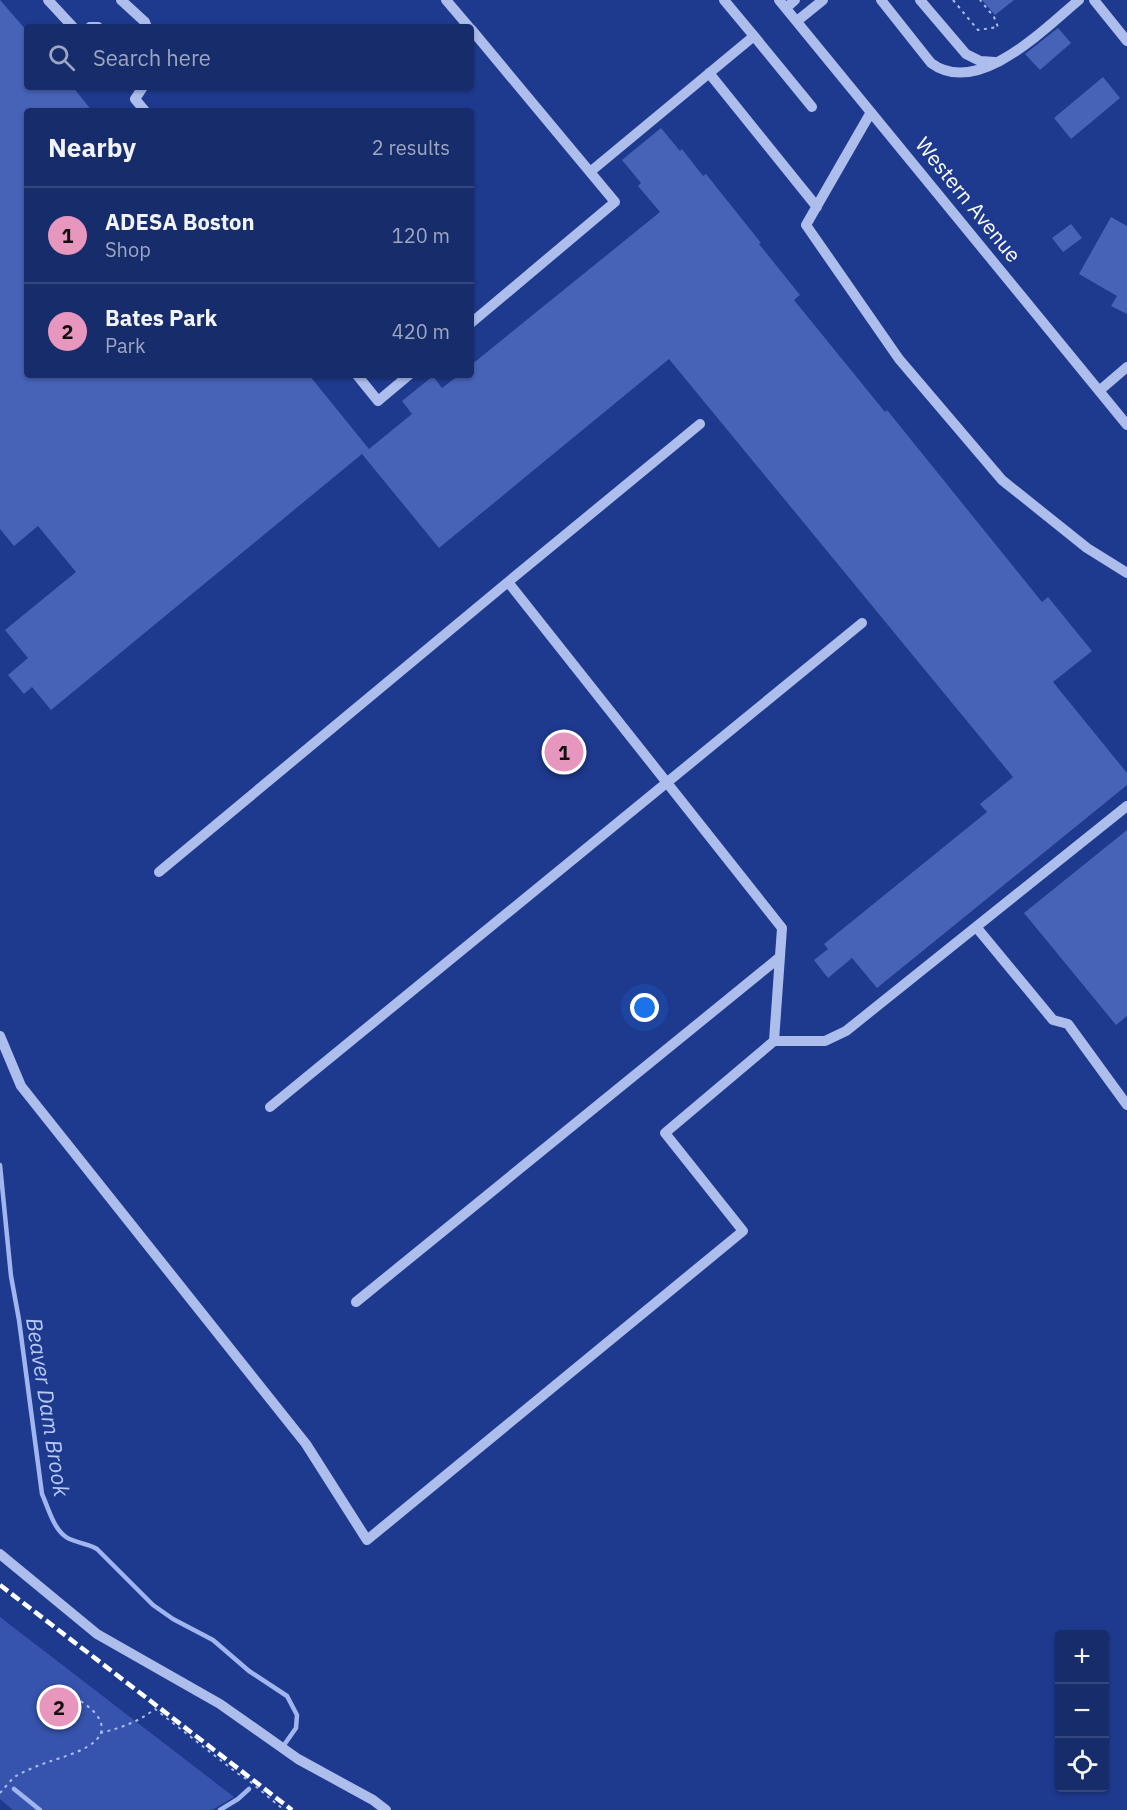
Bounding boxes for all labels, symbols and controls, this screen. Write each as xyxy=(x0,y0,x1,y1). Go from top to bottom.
search box xyxy=(24,24,474,90)
icon: search xyxy=(45,41,78,74)
text: Search here xyxy=(93,43,211,72)
text: Nearby xyxy=(48,130,136,164)
street label: Western Avenue xyxy=(910,131,1028,268)
text: 2 results xyxy=(372,134,450,161)
text: ADESA Boston xyxy=(105,207,255,236)
text: 1 xyxy=(62,222,74,249)
text: 120 m xyxy=(392,222,450,249)
text: Shop xyxy=(105,236,151,263)
text: Bates Park xyxy=(105,303,217,332)
text: 2 xyxy=(62,318,74,345)
text: 420 m xyxy=(392,318,450,345)
text: Park xyxy=(105,332,145,359)
pin: 1 xyxy=(544,730,584,774)
your location xyxy=(630,993,659,1022)
water label: Beaver Dam Brook xyxy=(20,1315,77,1499)
map controls xyxy=(1055,1630,1109,1792)
button: + xyxy=(1055,1630,1109,1684)
pin: 2 xyxy=(40,1684,78,1730)
button: − xyxy=(1055,1684,1109,1738)
button: locate xyxy=(1055,1738,1109,1792)

